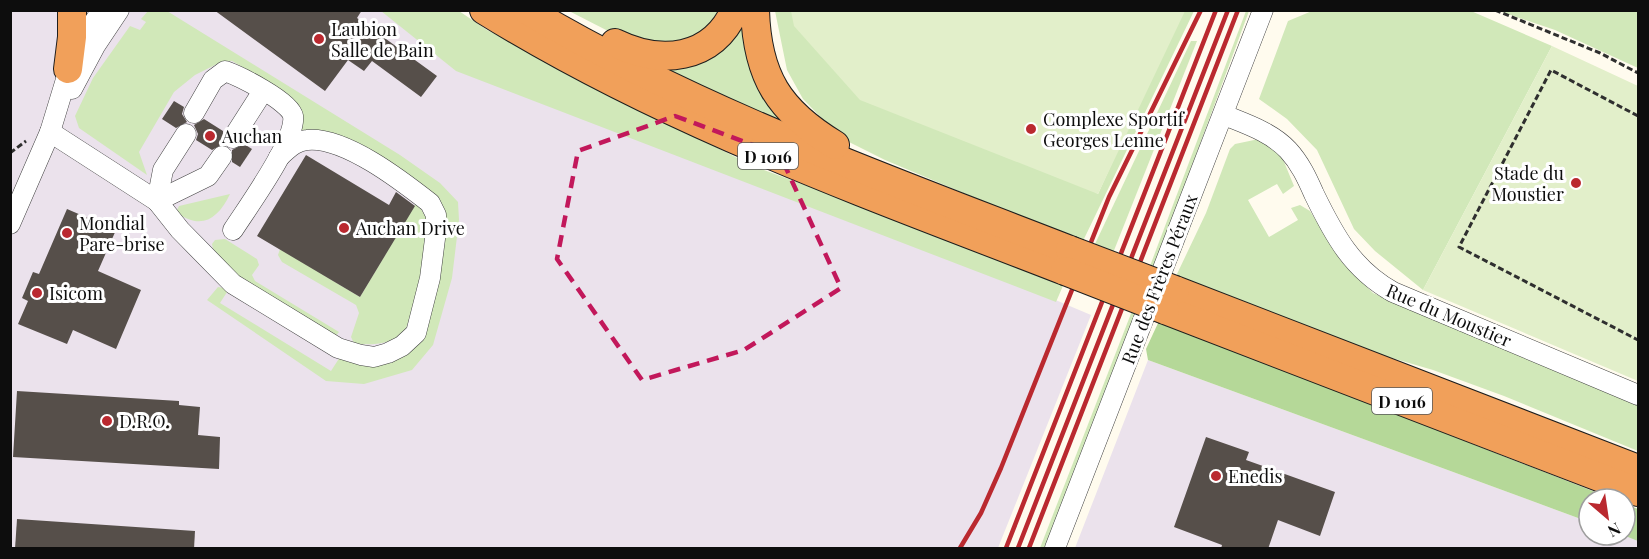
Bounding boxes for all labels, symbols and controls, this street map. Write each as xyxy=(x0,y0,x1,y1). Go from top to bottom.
place label: Laubion Salle de Bain xyxy=(331,17,434,62)
marker: Laubion Salle de Bain xyxy=(312,32,326,46)
place label: Complexe Sportif Georges Lenne xyxy=(1043,107,1186,152)
marker: Complexe Sportif Georges Lenne xyxy=(1024,122,1038,136)
place label: Auchan xyxy=(221,124,283,148)
marker: Auchan xyxy=(203,129,217,143)
road number: D 1016 xyxy=(738,143,798,169)
place label: Stade du Moustier xyxy=(1492,161,1565,206)
marker: Stade du Moustier xyxy=(1569,176,1583,190)
street label: Rue des Frères Péraux xyxy=(1115,190,1203,367)
place label: Mondial Pare-brise xyxy=(79,211,165,256)
place label: Auchan Drive xyxy=(355,216,465,240)
marker: Auchan Drive xyxy=(337,221,351,235)
marker: Mondial Pare-brise xyxy=(60,226,74,240)
street label: Rue du Moustier xyxy=(1383,278,1515,352)
place label: Isicom xyxy=(49,281,103,305)
marker: Isicom xyxy=(30,286,44,300)
road number: D 1016 xyxy=(1372,388,1432,414)
place label: D.R.O. xyxy=(119,409,170,433)
marker: D.R.O. xyxy=(100,414,114,428)
place label: Enedis xyxy=(1228,464,1283,488)
marker: Enedis xyxy=(1209,469,1223,483)
north arrow xyxy=(1577,487,1637,547)
text: N xyxy=(1604,519,1625,543)

